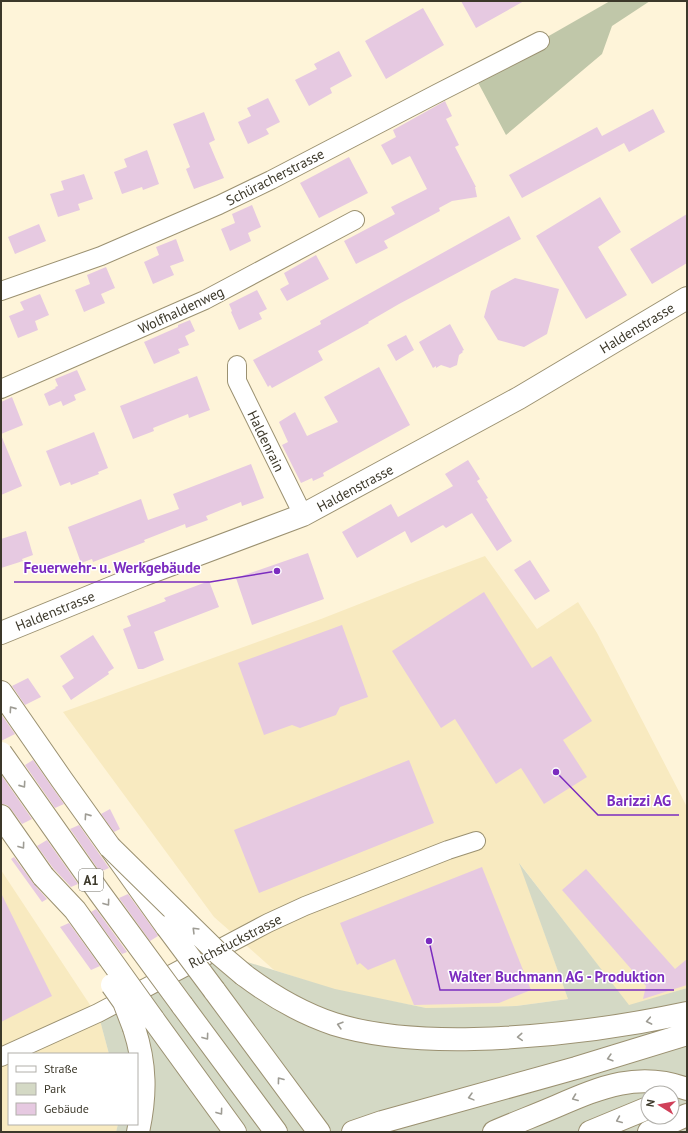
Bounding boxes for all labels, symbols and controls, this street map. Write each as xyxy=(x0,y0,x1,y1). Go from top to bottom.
street label: Schüracherstrasse xyxy=(223,145,327,209)
street label: Wolfhaldenweg xyxy=(135,282,227,338)
street label: Haldenstrasse xyxy=(596,299,678,357)
street label: Haldenrain xyxy=(243,407,289,475)
street label: Haldenstrasse xyxy=(314,460,396,516)
callout: Feuerwehr- u. Werkgebäude xyxy=(14,555,210,582)
text: Feuerwehr- u. Werkgebäude xyxy=(23,558,201,577)
street label: Haldenstrasse xyxy=(13,587,97,635)
one-way arrow xyxy=(9,706,17,713)
one-way arrow xyxy=(18,781,25,788)
callout: Barizzi AG xyxy=(598,788,679,815)
text: Barizzi AG xyxy=(607,791,671,810)
one-way arrow xyxy=(85,813,92,820)
one-way arrow xyxy=(17,842,24,849)
road number: A1 xyxy=(79,869,103,891)
one-way arrow xyxy=(102,898,109,905)
street label: Ruchstuckstrasse xyxy=(185,910,285,972)
one-way arrow xyxy=(192,927,200,935)
callout: Walter Buchmann AG - Produktion xyxy=(440,963,674,990)
text: Walter Buchmann AG - Produktion xyxy=(449,967,665,986)
one-way arrow xyxy=(646,1016,652,1025)
one-way arrow xyxy=(337,1022,343,1030)
one-way arrow xyxy=(201,1032,208,1039)
one-way arrow xyxy=(517,1032,523,1041)
legend xyxy=(8,1053,138,1125)
one-way arrow xyxy=(606,1053,613,1062)
text: Straße xyxy=(44,1061,78,1076)
one-way arrow xyxy=(278,1077,285,1084)
text: Park xyxy=(44,1081,66,1096)
north arrow xyxy=(640,1085,680,1125)
one-way arrow xyxy=(467,1092,474,1101)
one-way arrow xyxy=(572,1094,579,1102)
text: N xyxy=(643,1098,658,1108)
text: Gebäude xyxy=(44,1101,89,1116)
one-way arrow xyxy=(215,1107,222,1114)
one-way arrow xyxy=(616,1115,623,1123)

